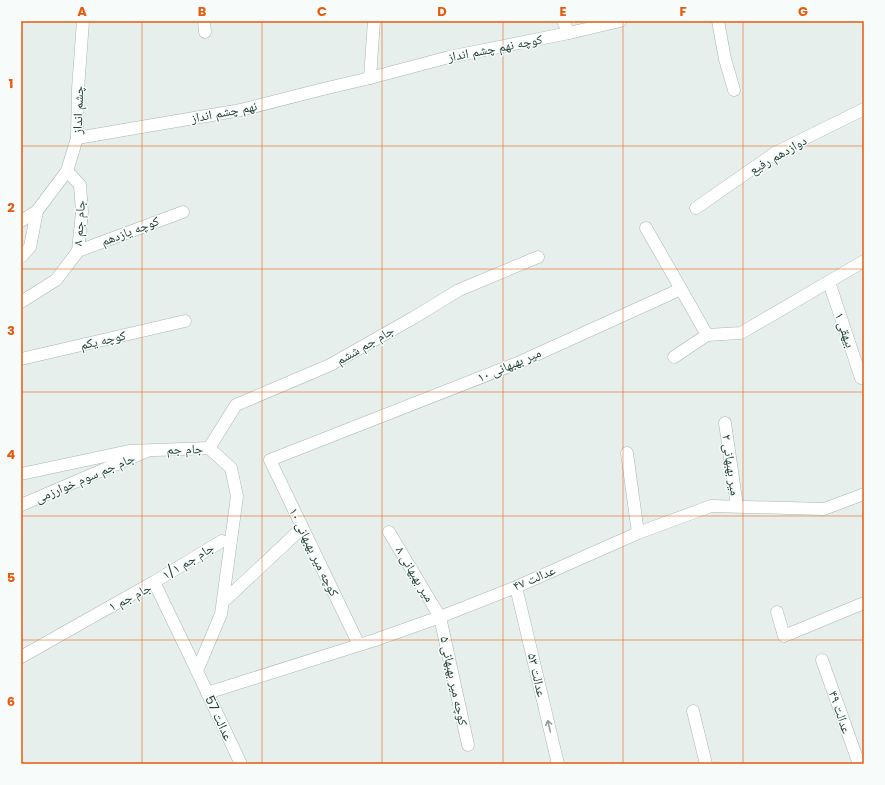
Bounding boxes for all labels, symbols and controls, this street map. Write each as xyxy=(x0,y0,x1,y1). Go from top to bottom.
text: A xyxy=(77,2,87,21)
text: B xyxy=(198,2,207,21)
text: C xyxy=(317,2,327,21)
text: D xyxy=(437,2,447,21)
text: E xyxy=(559,2,567,21)
text: F xyxy=(679,2,687,21)
text: G xyxy=(798,2,808,21)
street label: کوچه نهم چشم انداز xyxy=(445,29,545,67)
text: 1 xyxy=(9,74,13,93)
street label: چشم انداز xyxy=(68,86,88,135)
street label: نهم چشم انداز xyxy=(188,96,259,128)
street label: دوازدهم رفیع xyxy=(746,131,810,179)
text: 2 xyxy=(7,198,15,217)
street label: ۸ جام جم xyxy=(68,199,90,247)
street label: کوچه یازدهم xyxy=(98,211,162,251)
street label: بیهقی ۱ xyxy=(830,310,860,350)
text: 3 xyxy=(7,321,15,340)
street label: جام جم ششم xyxy=(333,321,397,369)
street label: کوچه یکم xyxy=(78,325,128,354)
street label: ۱۰ میر بهبهانی xyxy=(474,343,544,387)
street label: ۲ میر بهبهانی xyxy=(717,433,745,497)
street label: جام جم xyxy=(167,439,203,459)
text: 4 xyxy=(7,445,16,464)
street label: جام جم سوم خوارزمی xyxy=(32,448,138,508)
street label: کوچه میر بهبهانی ۱۰ xyxy=(284,504,344,600)
street label: ۱/۱ جام جم xyxy=(158,538,218,584)
street label: ۸ میر بهبهانی xyxy=(391,543,439,605)
street label: عدالت ۴۷ xyxy=(510,560,559,595)
text: 5 xyxy=(7,568,15,587)
street label: ۱ جام جم xyxy=(105,578,155,616)
street label: کوچه میر بهبهانی ۵ xyxy=(435,635,473,728)
street label: عدالت ۵۳ xyxy=(523,651,551,699)
street label: عدالت ۴۹ xyxy=(824,688,856,736)
text: 6 xyxy=(7,692,15,711)
street label: عدالت 57 xyxy=(200,692,238,744)
one-way arrow xyxy=(545,720,553,733)

